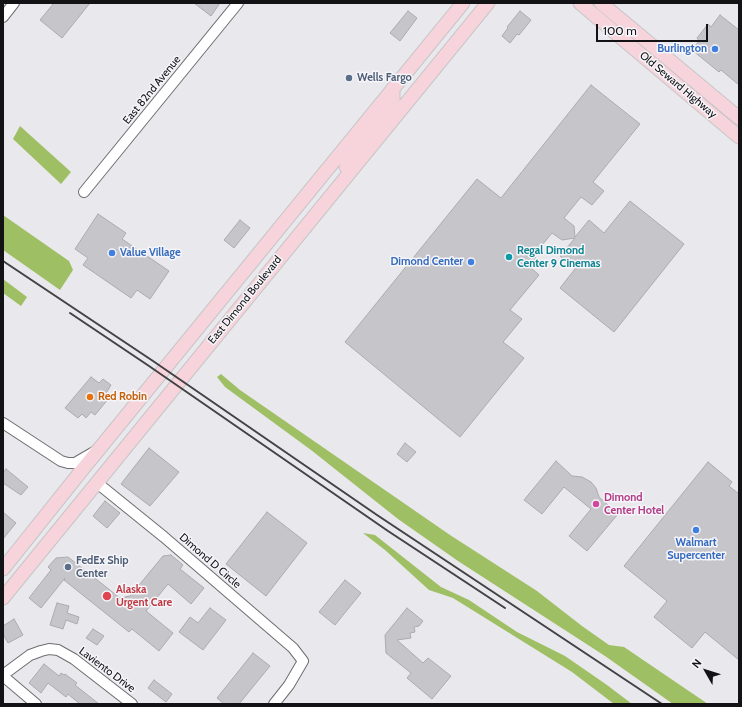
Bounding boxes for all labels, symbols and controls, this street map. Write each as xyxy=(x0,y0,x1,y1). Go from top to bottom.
scale bar xyxy=(598,16,710,42)
text: 100 m xyxy=(603,23,637,38)
place label: Burlington xyxy=(657,42,707,56)
marker: Burlington xyxy=(710,44,720,54)
street label: Old Seward Highway xyxy=(637,49,719,121)
street label: East 82nd Avenue xyxy=(120,53,184,127)
place label: Wells Fargo xyxy=(357,71,412,85)
marker: Wells Fargo xyxy=(344,73,354,83)
place label: Regal Dimond Center 9 Cinemas xyxy=(517,244,600,270)
place label: Value Village xyxy=(120,246,181,260)
marker: Value Village xyxy=(107,248,117,258)
marker: Regal Dimond Center 9 Cinemas xyxy=(504,252,514,262)
street label: East Dimond Boulevard xyxy=(205,253,285,347)
place label: Dimond Center xyxy=(391,255,463,269)
marker: Dimond Center xyxy=(466,257,476,267)
place label: Red Robin xyxy=(98,390,147,404)
marker: Red Robin xyxy=(85,392,95,402)
place label: Dimond Center Hotel xyxy=(604,491,664,517)
marker: Dimond Center Hotel xyxy=(591,499,601,509)
marker: Walmart Supercenter xyxy=(691,525,701,535)
street label: Dimond D Circle xyxy=(177,531,243,591)
place label: Walmart Supercenter xyxy=(667,536,725,562)
place label: FedEx Ship Center xyxy=(76,554,129,580)
marker: FedEx Ship Center xyxy=(63,562,73,572)
place label: Alaska Urgent Care xyxy=(116,583,172,609)
marker: Alaska Urgent Care xyxy=(101,590,113,602)
street label: Laviento Drive xyxy=(76,645,138,695)
north arrow xyxy=(686,651,726,691)
text: N xyxy=(689,656,705,671)

